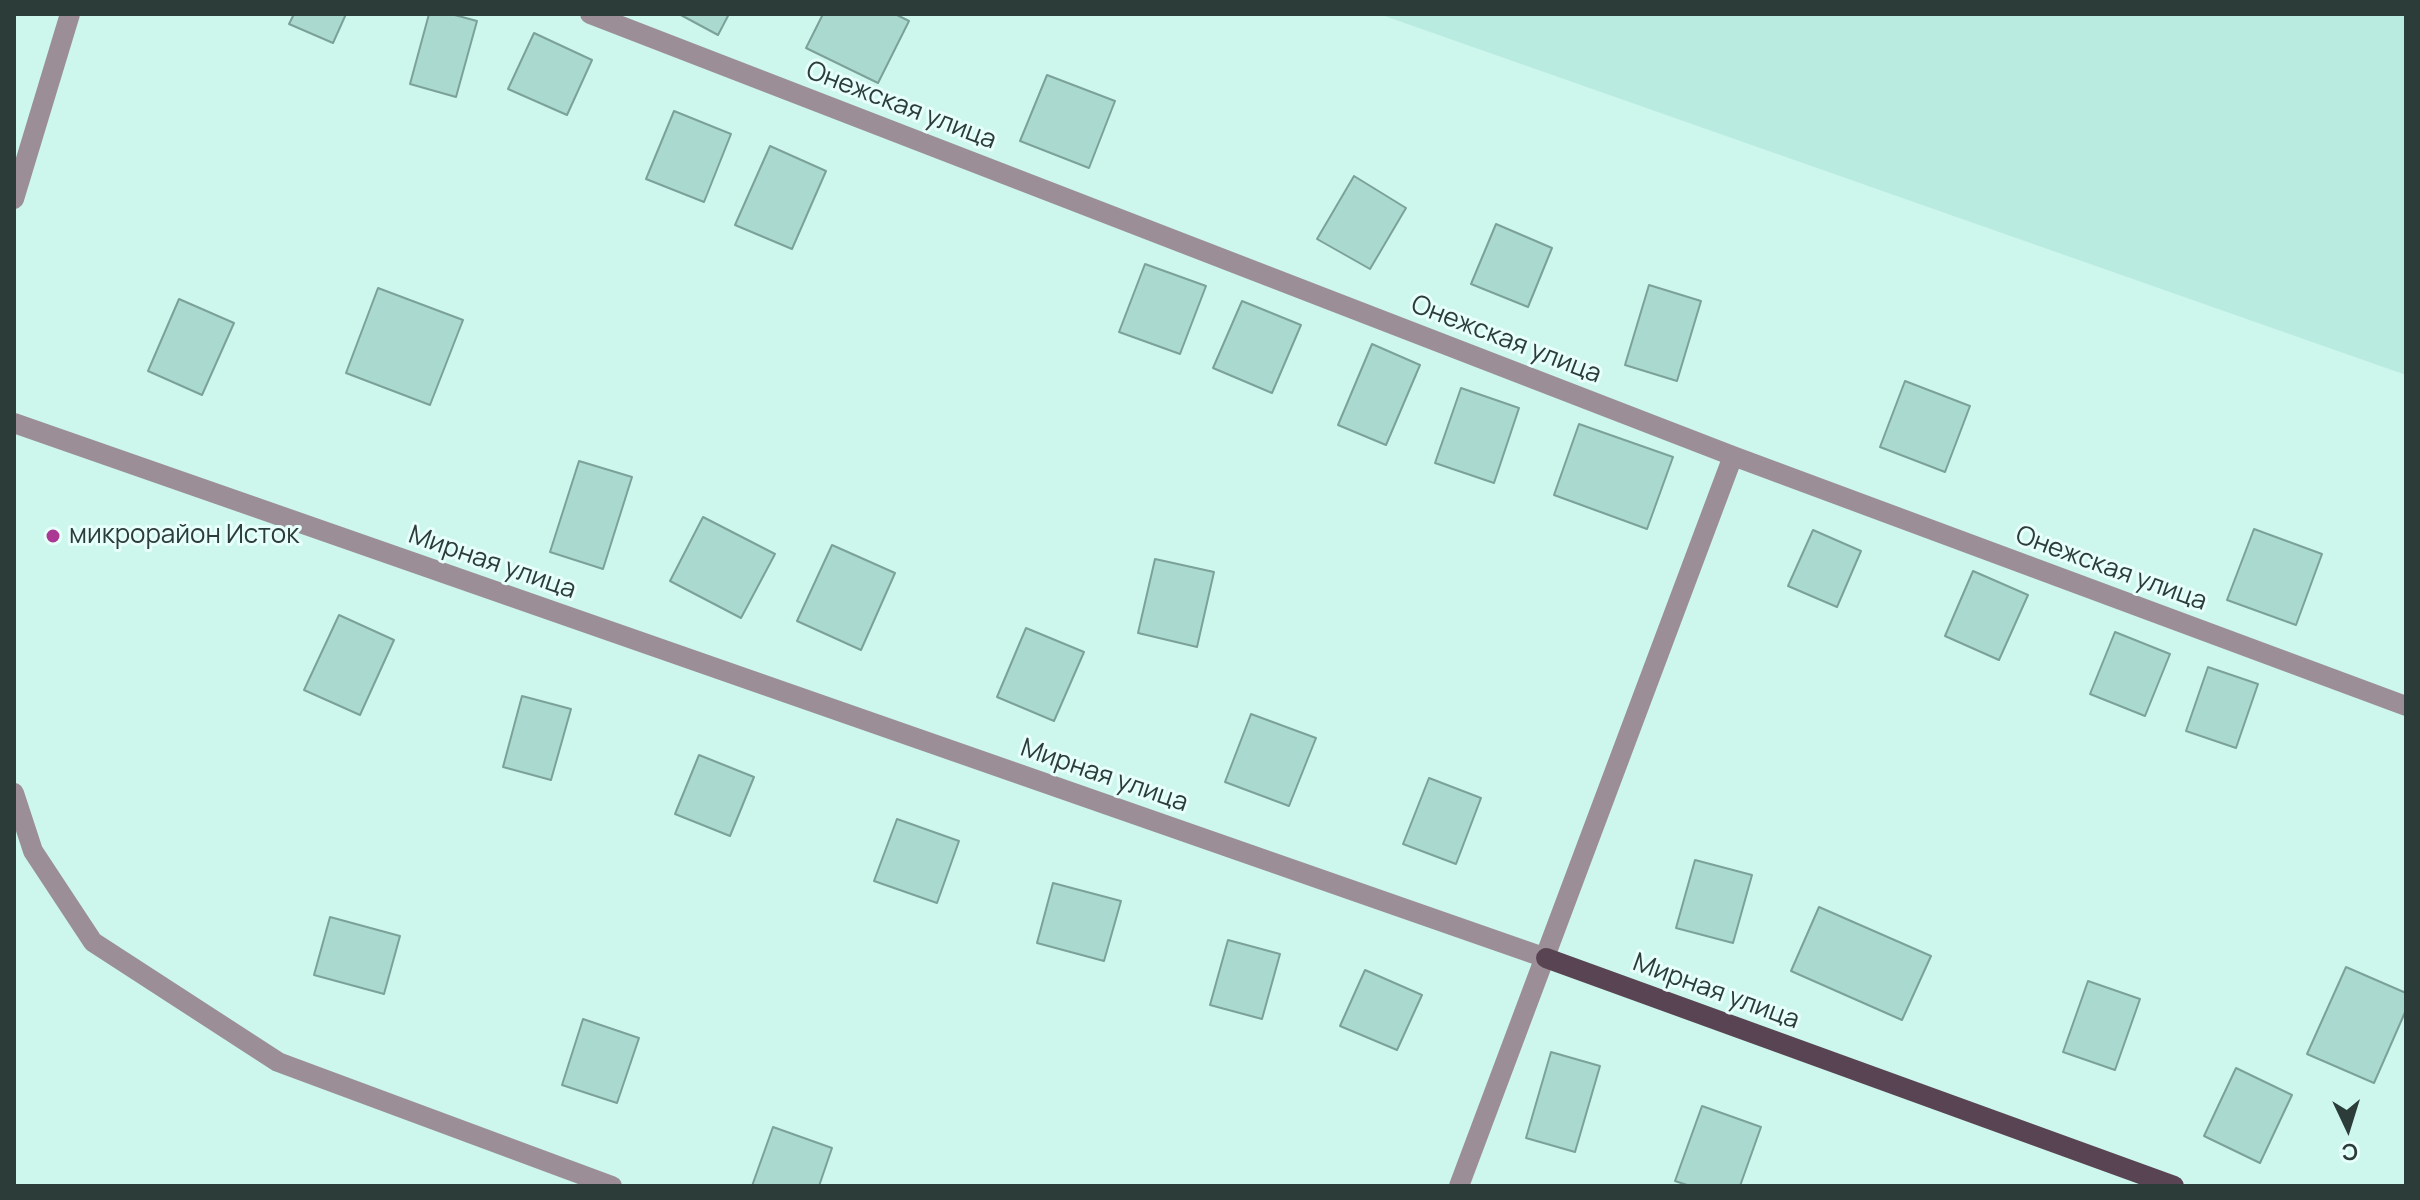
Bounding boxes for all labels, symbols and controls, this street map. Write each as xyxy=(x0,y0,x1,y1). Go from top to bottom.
street label: Онежская улица xyxy=(801,55,1001,157)
street label: Онежская улица xyxy=(1406,289,1606,391)
place label: микрорайон Исток xyxy=(69,520,299,552)
street label: Мирная улица xyxy=(404,520,580,606)
street label: Онежская улица xyxy=(2011,520,2211,618)
marker: микрорайон Исток xyxy=(44,527,62,545)
street label: Мирная улица xyxy=(1016,733,1192,819)
street label: Мирная улица xyxy=(1629,947,1803,1037)
north arrow xyxy=(2308,1088,2388,1168)
text: С xyxy=(2341,1136,2359,1167)

